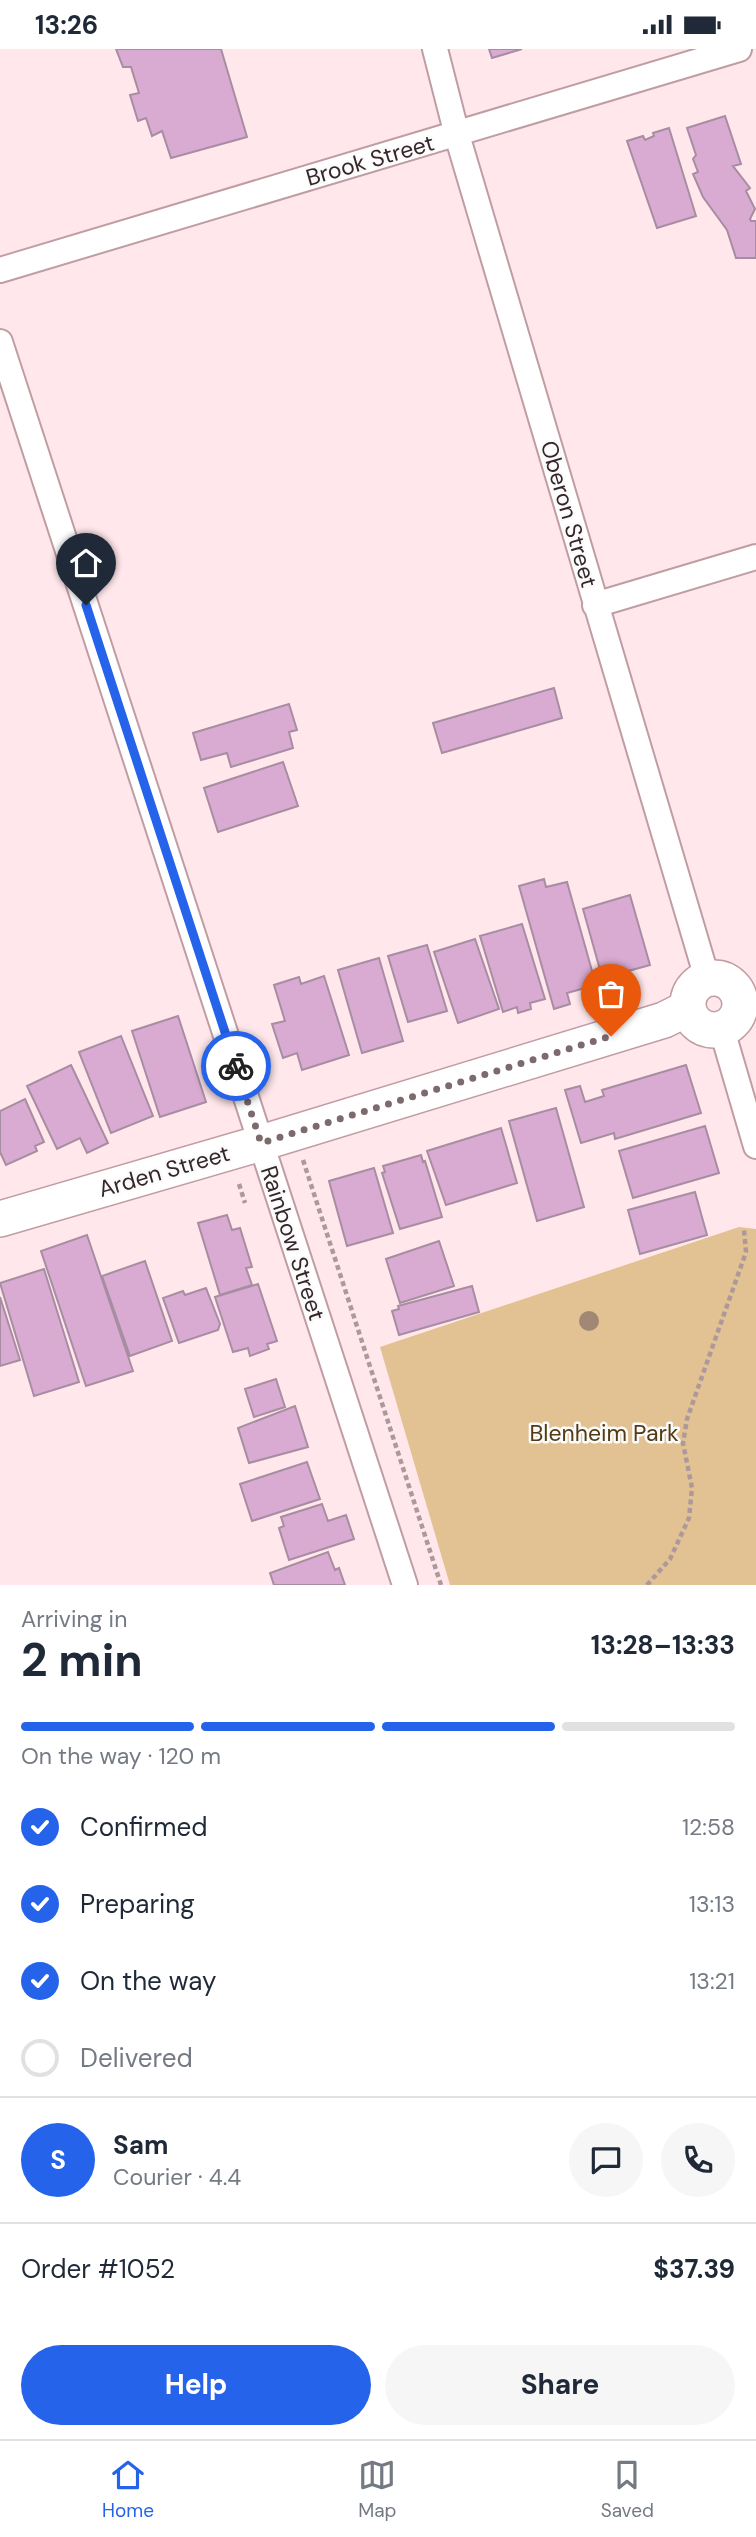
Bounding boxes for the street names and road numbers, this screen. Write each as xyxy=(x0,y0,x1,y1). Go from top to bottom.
street label: Brook Street xyxy=(302,127,438,193)
street label: Oberon Street xyxy=(534,437,604,591)
street label: Arden Street xyxy=(95,1138,233,1204)
street label: Rainbow Street xyxy=(254,1162,332,1324)

